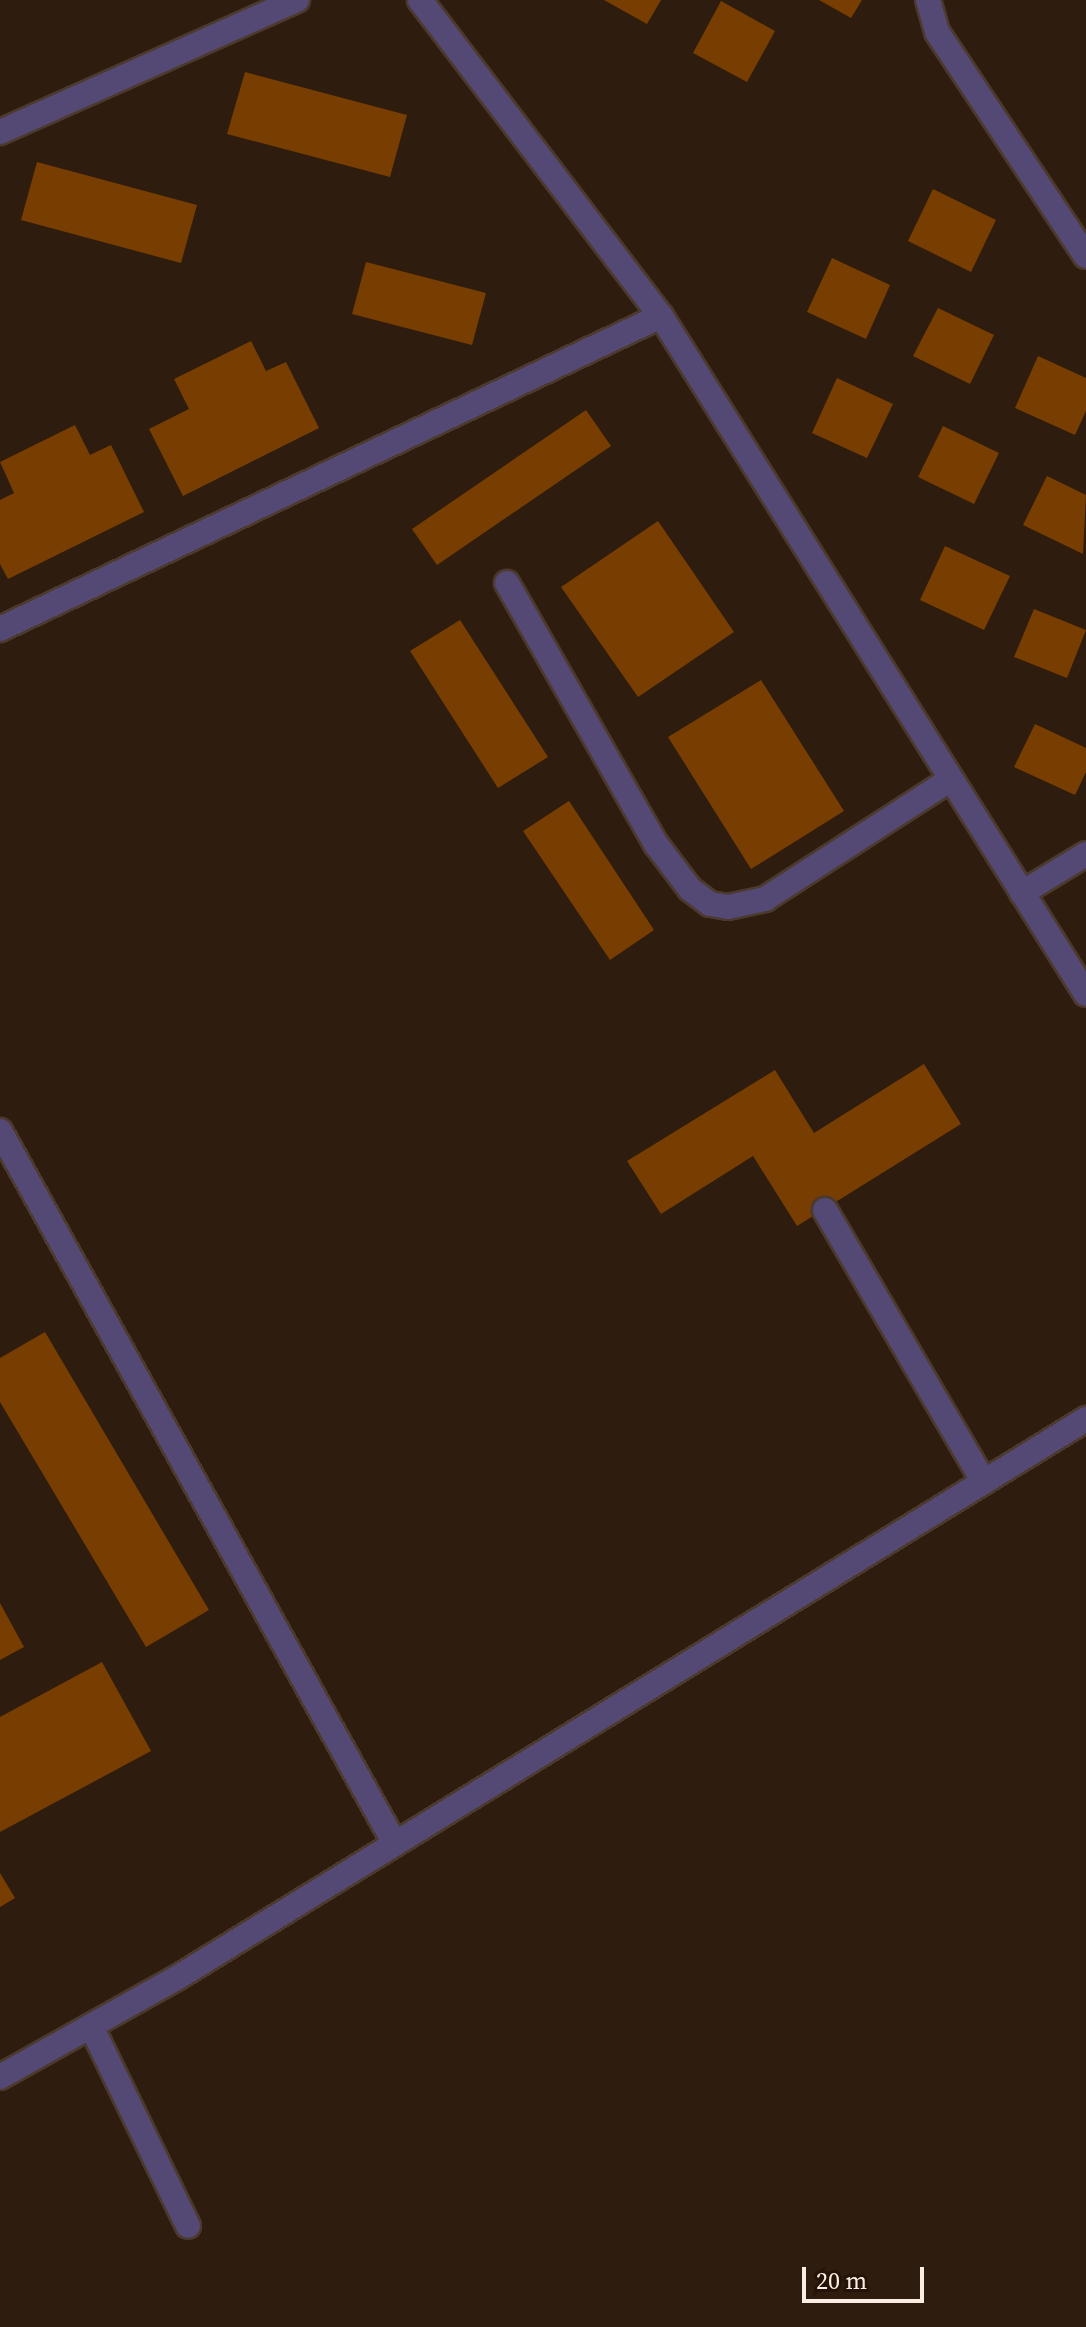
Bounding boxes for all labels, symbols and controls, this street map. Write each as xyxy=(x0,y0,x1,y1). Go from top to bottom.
scale bar xyxy=(806,2251,928,2301)
text: 20 m xyxy=(816,2264,867,2297)

